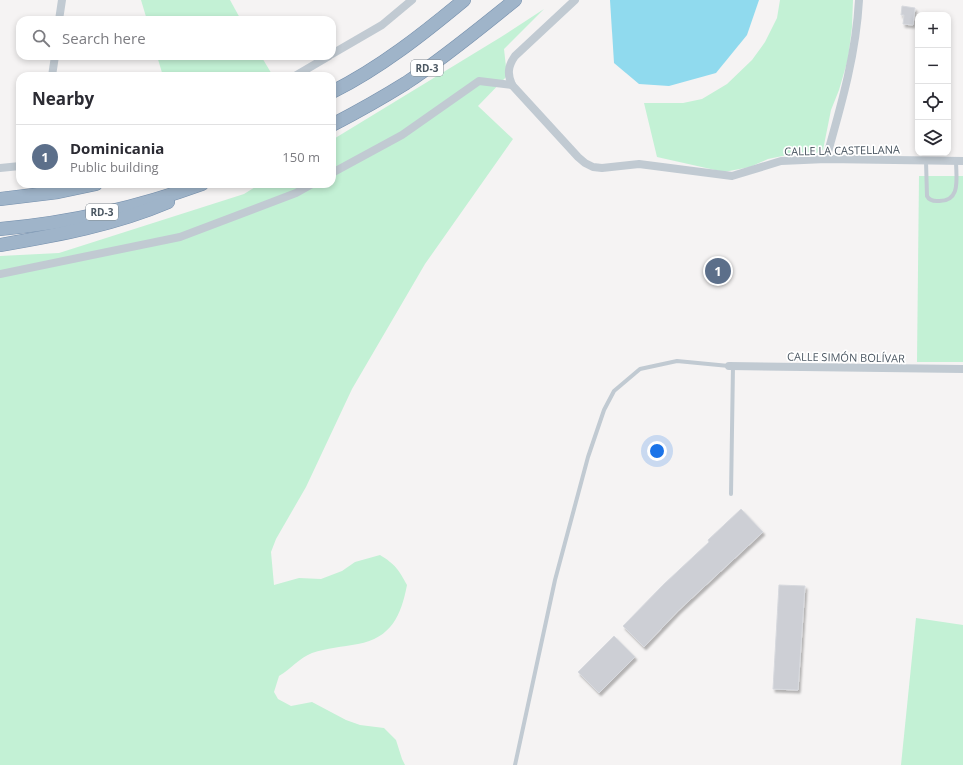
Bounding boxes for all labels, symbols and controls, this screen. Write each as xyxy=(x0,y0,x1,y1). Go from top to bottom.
map controls xyxy=(915,12,951,156)
button: + xyxy=(915,12,951,48)
search box xyxy=(16,16,336,60)
icon: search xyxy=(30,27,52,49)
text: Search here xyxy=(62,28,146,48)
button: − xyxy=(915,48,951,84)
road number: RD-3 xyxy=(411,60,443,76)
button: locate xyxy=(915,84,951,120)
text: Nearby xyxy=(32,87,94,110)
button: layers xyxy=(915,120,951,156)
text: Dominicania xyxy=(70,138,164,158)
street label: CALLE LA CASTELLANA xyxy=(784,141,900,159)
text: 1 xyxy=(41,148,49,166)
text: 150 m xyxy=(282,148,320,166)
text: Public building xyxy=(70,158,159,176)
road number: RD-3 xyxy=(86,204,118,220)
pin: 1 xyxy=(705,256,731,286)
street label: CALLE SIMÓN BOLÍVAR xyxy=(787,348,905,366)
your location xyxy=(647,441,667,461)

